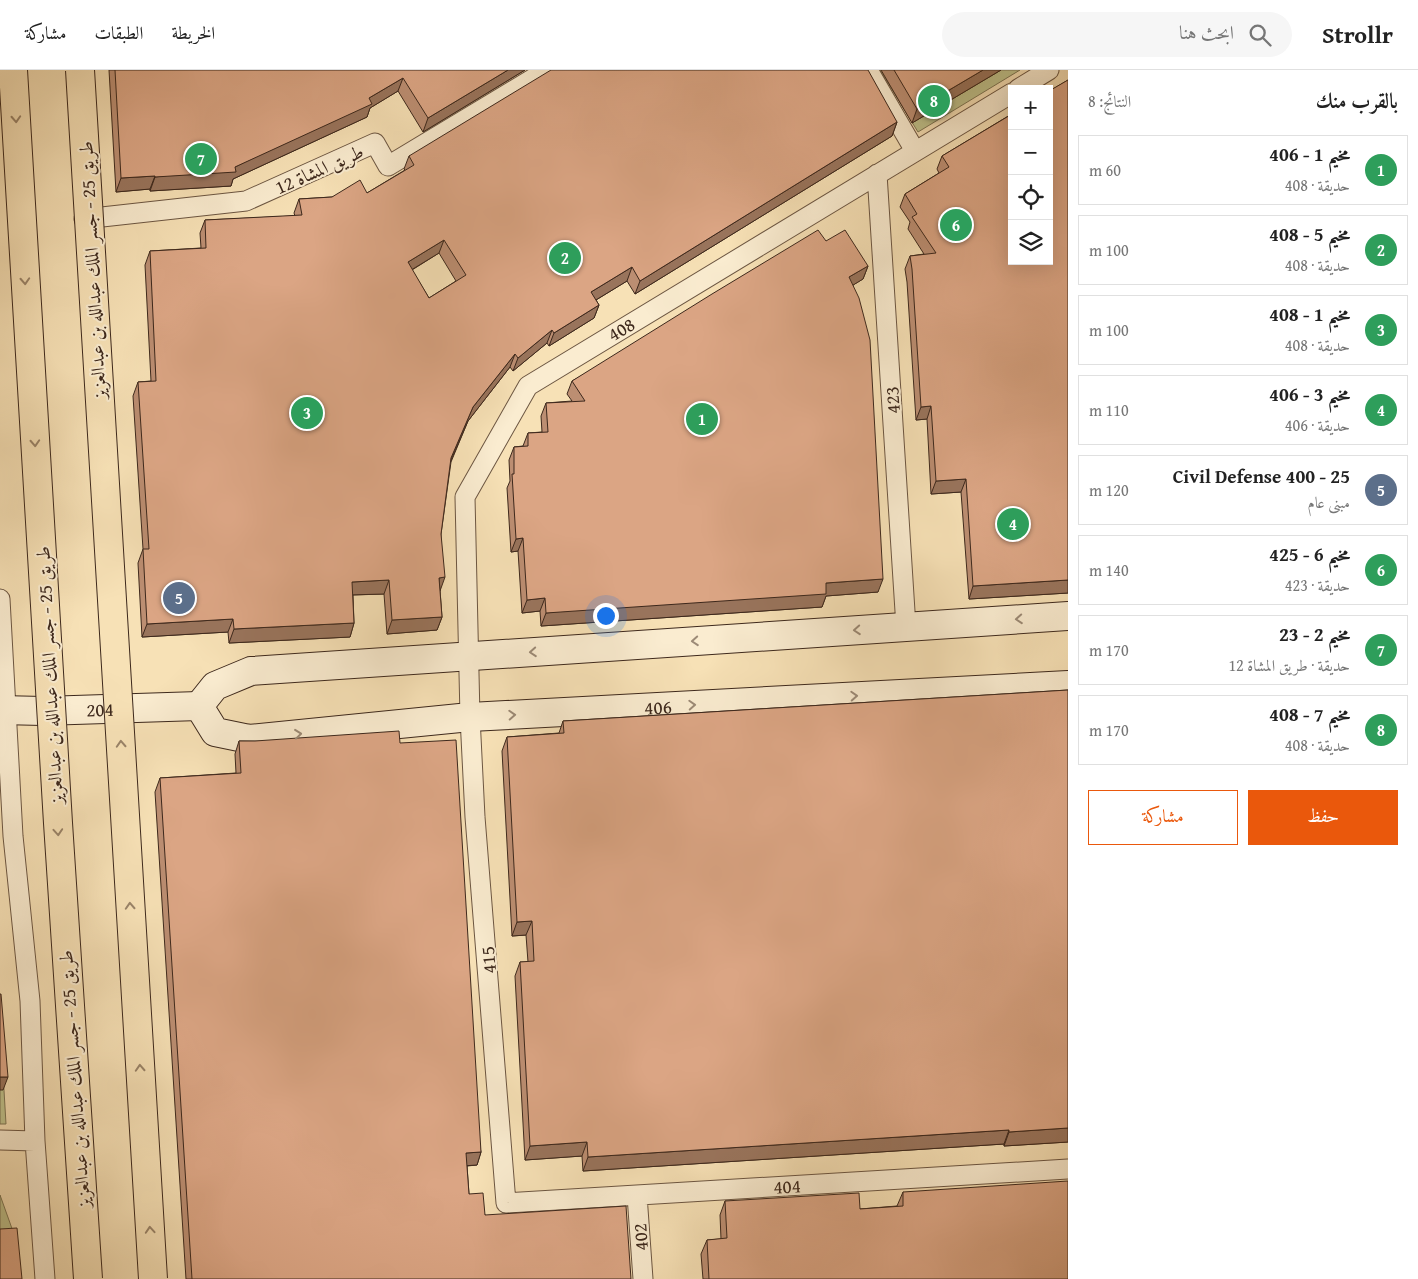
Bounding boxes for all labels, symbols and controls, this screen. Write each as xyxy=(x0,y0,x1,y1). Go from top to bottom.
search box xyxy=(942,12,1292,57)
text: Strollr xyxy=(1322,17,1393,52)
text: ابحث هنا xyxy=(1179,18,1234,46)
text: مشاركة xyxy=(25,19,66,46)
text: الطبقات xyxy=(94,19,143,46)
text: الخريطة xyxy=(171,19,215,46)
icon: search xyxy=(1246,21,1274,49)
pin: 8 xyxy=(918,82,950,120)
map controls xyxy=(1008,85,1053,265)
button: + xyxy=(1008,85,1053,130)
text: بالقرب منك xyxy=(1316,85,1398,116)
text: النتائج: 8 xyxy=(1088,89,1131,113)
one-way arrow xyxy=(10,115,21,123)
button: − xyxy=(1008,130,1053,175)
street label: طريق المشاة 12 xyxy=(270,137,368,201)
street label: طريق 25 - جسر الملك عبدالله بن عبدالعزيز xyxy=(71,140,113,402)
pin: 7 xyxy=(185,140,217,178)
text: مخيم 1 - 406 xyxy=(1269,140,1350,168)
text: 60 m xyxy=(1089,158,1121,182)
text: 1 xyxy=(1377,158,1385,182)
text: حديقة · 408 xyxy=(1285,173,1350,197)
button: locate xyxy=(1008,175,1053,220)
pin: 6 xyxy=(940,206,972,244)
button: layers xyxy=(1008,220,1053,265)
text: مخيم 5 - 408 xyxy=(1269,220,1350,248)
text: 100 m xyxy=(1089,238,1129,262)
text: 2 xyxy=(1377,238,1385,262)
pin: 2 xyxy=(549,239,581,277)
text: حديقة · 408 xyxy=(1285,253,1350,277)
one-way arrow xyxy=(20,277,31,285)
text: مخيم 1 - 408 xyxy=(1269,300,1350,328)
street label: 408 xyxy=(602,310,640,348)
text: 100 m xyxy=(1089,318,1129,342)
text: 3 xyxy=(1377,318,1385,342)
text: حديقة · 408 xyxy=(1285,333,1350,357)
text: مخيم 3 - 406 xyxy=(1269,380,1350,408)
street label: 423 xyxy=(877,385,907,415)
pin: 3 xyxy=(291,394,323,432)
text: 110 m xyxy=(1089,398,1129,422)
text: 4 xyxy=(1377,398,1385,422)
pin: 1 xyxy=(686,400,718,438)
text: حديقة · 406 xyxy=(1285,413,1350,437)
one-way arrow xyxy=(30,439,41,447)
text: Civil Defense 400 - 25 xyxy=(1173,462,1350,490)
text: 120 m xyxy=(1089,478,1129,502)
text: 5 xyxy=(1377,478,1385,502)
text: مبنى عام xyxy=(1308,490,1350,514)
pin: 4 xyxy=(997,505,1029,543)
text: مخيم 6 - 425 xyxy=(1269,540,1350,568)
street label: طريق 25 - جسر الملك عبدالله بن عبدالعزيز xyxy=(28,545,70,807)
text: 140 m xyxy=(1089,558,1129,582)
text: 6 xyxy=(1377,558,1385,582)
text: حديقة · 423 xyxy=(1285,573,1350,597)
pin: 5 xyxy=(163,579,195,617)
your location xyxy=(593,603,619,629)
one-way arrow xyxy=(1015,614,1023,625)
text: مخيم 2 - 23 xyxy=(1279,620,1350,648)
one-way arrow xyxy=(853,624,861,635)
one-way arrow xyxy=(691,635,699,646)
text: 170 m xyxy=(1089,638,1129,662)
text: 7 xyxy=(1377,638,1385,662)
one-way arrow xyxy=(529,646,537,657)
text: حديقة · طريق المشاة 12 xyxy=(1228,653,1350,677)
one-way arrow xyxy=(850,691,858,702)
street label: 406 xyxy=(643,692,672,722)
street label: 204 xyxy=(86,695,114,724)
one-way arrow xyxy=(688,700,696,711)
text: مخيم 7 - 408 xyxy=(1269,700,1350,728)
one-way arrow xyxy=(508,709,516,720)
text: 170 m xyxy=(1089,718,1129,742)
text: 8 xyxy=(1377,718,1385,742)
one-way arrow xyxy=(294,729,302,740)
text: حديقة · 408 xyxy=(1285,733,1350,757)
one-way arrow xyxy=(115,739,126,747)
button: مشاركة xyxy=(1088,790,1238,845)
button: حفظ xyxy=(1248,790,1398,845)
one-way arrow xyxy=(53,829,64,837)
one-way arrow xyxy=(125,902,136,910)
street label: 415 xyxy=(473,945,503,975)
street label: طريق 25 - جسر الملك عبدالله بن عبدالعزيز xyxy=(51,949,97,1211)
one-way arrow xyxy=(135,1064,146,1072)
street label: 404 xyxy=(773,1171,801,1201)
street label: 402 xyxy=(625,1222,655,1252)
one-way arrow xyxy=(145,1226,156,1234)

